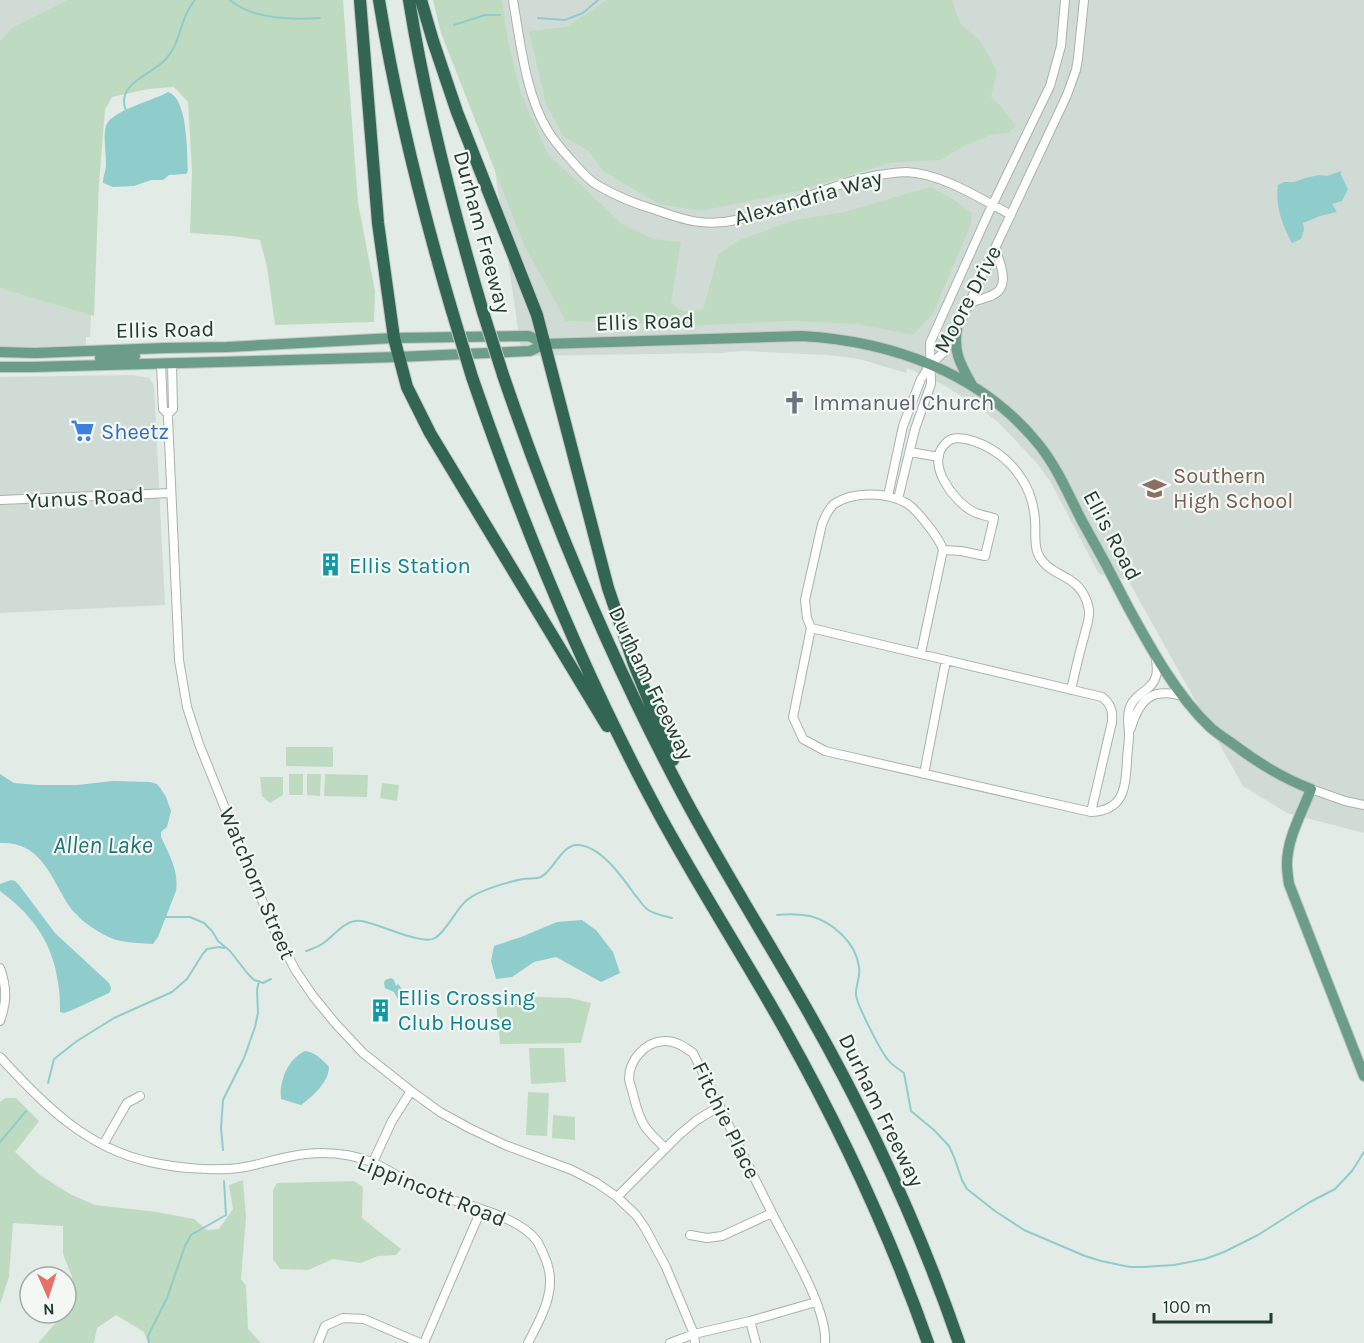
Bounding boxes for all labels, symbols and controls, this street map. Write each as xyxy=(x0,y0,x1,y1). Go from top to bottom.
street label: Durham Freeway xyxy=(448,148,516,316)
street label: Alexandria Way xyxy=(731,164,885,232)
street label: Moore Drive xyxy=(929,241,1007,358)
street label: Ellis Road xyxy=(595,307,695,337)
street label: Ellis Road xyxy=(115,316,215,344)
church icon: Immanuel Church xyxy=(782,389,808,415)
place label: Immanuel Church xyxy=(813,390,994,416)
supermarket icon: Sheetz xyxy=(70,418,96,444)
place label: Sheetz xyxy=(101,419,169,445)
place label: Southern High School xyxy=(1173,463,1293,514)
school or university icon: Southern High School xyxy=(1142,475,1168,501)
street label: Yunus Road xyxy=(25,482,145,514)
street label: Ellis Road xyxy=(1077,486,1147,585)
building icon: Ellis Station xyxy=(318,552,344,578)
place label: Ellis Station xyxy=(349,553,471,579)
street label: Durham Freeway xyxy=(603,603,699,764)
street label: Watchorn Street xyxy=(213,803,301,963)
water label: Allen Lake xyxy=(53,831,153,859)
place label: Ellis Crossing Club House xyxy=(398,985,535,1036)
building icon: Ellis Crossing Club House xyxy=(367,997,393,1023)
street label: Durham Freeway xyxy=(833,1030,929,1191)
street label: Fitchie Place xyxy=(687,1058,766,1183)
street label: Lippincott Road xyxy=(353,1149,510,1233)
north arrow xyxy=(18,1265,78,1325)
scale bar xyxy=(1154,1286,1271,1324)
text: 100 m xyxy=(1163,1296,1211,1318)
text: N xyxy=(43,1300,55,1319)

